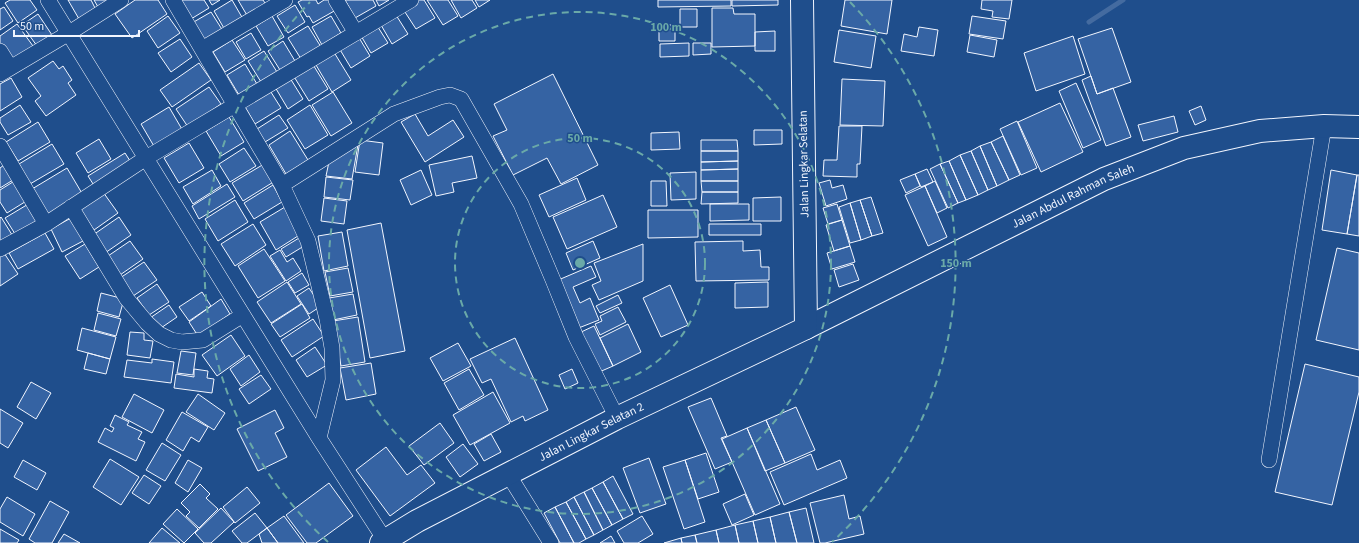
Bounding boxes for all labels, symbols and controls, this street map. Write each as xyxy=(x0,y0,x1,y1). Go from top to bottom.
scale bar xyxy=(14,12,139,38)
text: 50 m xyxy=(20,18,44,35)
text: 100 m xyxy=(650,19,682,36)
street label: Jalan Lingkar Selatan xyxy=(795,110,813,218)
text: 50 m xyxy=(567,130,593,147)
street label: Jalan Abdul Rahman Saleh xyxy=(1009,160,1137,232)
text: 150 m xyxy=(940,255,972,272)
centre of rings xyxy=(573,256,587,270)
street label: Jalan Lingkar Selatan 2 xyxy=(536,398,647,465)

